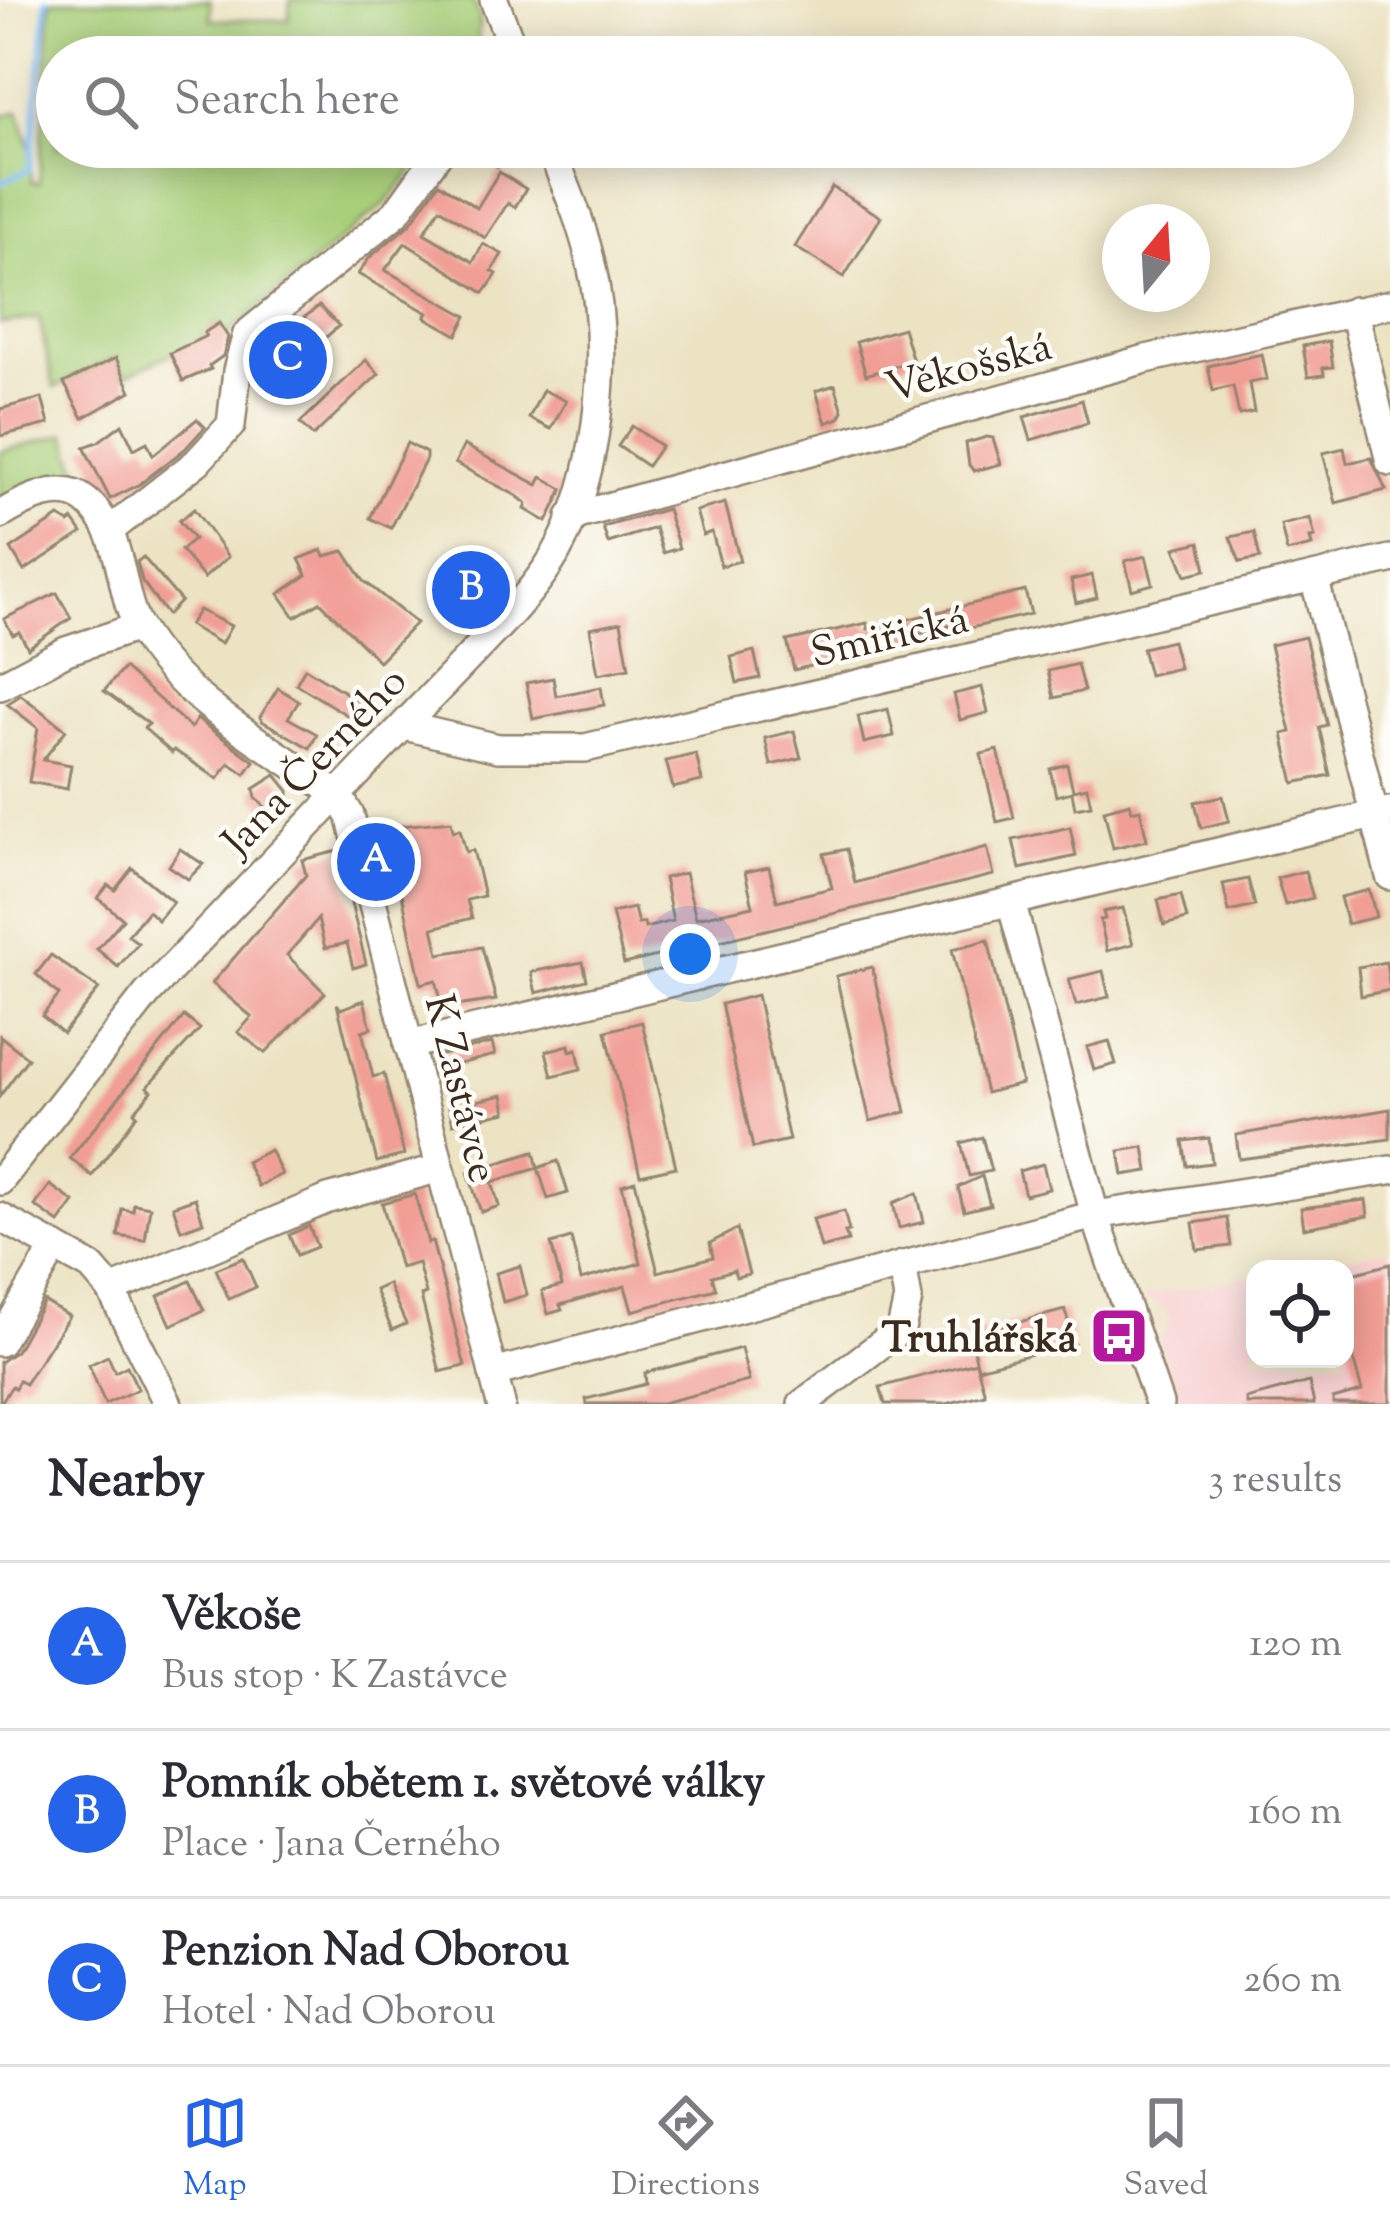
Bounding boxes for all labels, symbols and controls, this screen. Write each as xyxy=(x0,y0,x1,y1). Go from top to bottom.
search box xyxy=(36,36,1354,168)
icon: search xyxy=(78,69,144,135)
text: Search here xyxy=(174,70,400,135)
north arrow xyxy=(1102,204,1210,312)
pin: C xyxy=(249,315,327,405)
street label: Věkošská xyxy=(880,319,1059,421)
pin: B xyxy=(432,545,510,635)
street label: Smiřická xyxy=(805,592,975,686)
street label: Jana Černého xyxy=(209,655,423,873)
pin: A xyxy=(337,817,415,907)
your location xyxy=(660,924,720,984)
street label: K Zastávce xyxy=(406,989,510,1189)
map controls xyxy=(1246,1260,1354,1368)
button: locate xyxy=(1246,1260,1354,1368)
bus stop icon: Truhlářská xyxy=(1088,1305,1150,1367)
place label: Truhlářská xyxy=(882,1311,1078,1371)
text: Nearby xyxy=(48,1446,205,1519)
text: 3 results xyxy=(1208,1454,1342,1510)
text: Věkoše xyxy=(162,1585,302,1650)
text: A xyxy=(71,1618,103,1674)
text: 120 m xyxy=(1249,1618,1342,1674)
text: Bus stop · K Zastávce xyxy=(162,1650,508,1706)
text: Pomník obětem 1. světové války xyxy=(162,1753,765,1818)
text: B xyxy=(75,1786,99,1842)
text: 160 m xyxy=(1248,1786,1342,1842)
text: Place · Jana Černého xyxy=(162,1818,501,1874)
text: Penzion Nad Oborou xyxy=(162,1921,569,1986)
text: C xyxy=(71,1954,103,2010)
text: 260 m xyxy=(1243,1954,1342,2010)
text: Hotel · Nad Oborou xyxy=(162,1986,496,2042)
tab: Map xyxy=(182,2090,248,2210)
tab: Directions xyxy=(611,2090,760,2210)
tab: Saved xyxy=(1124,2090,1208,2210)

